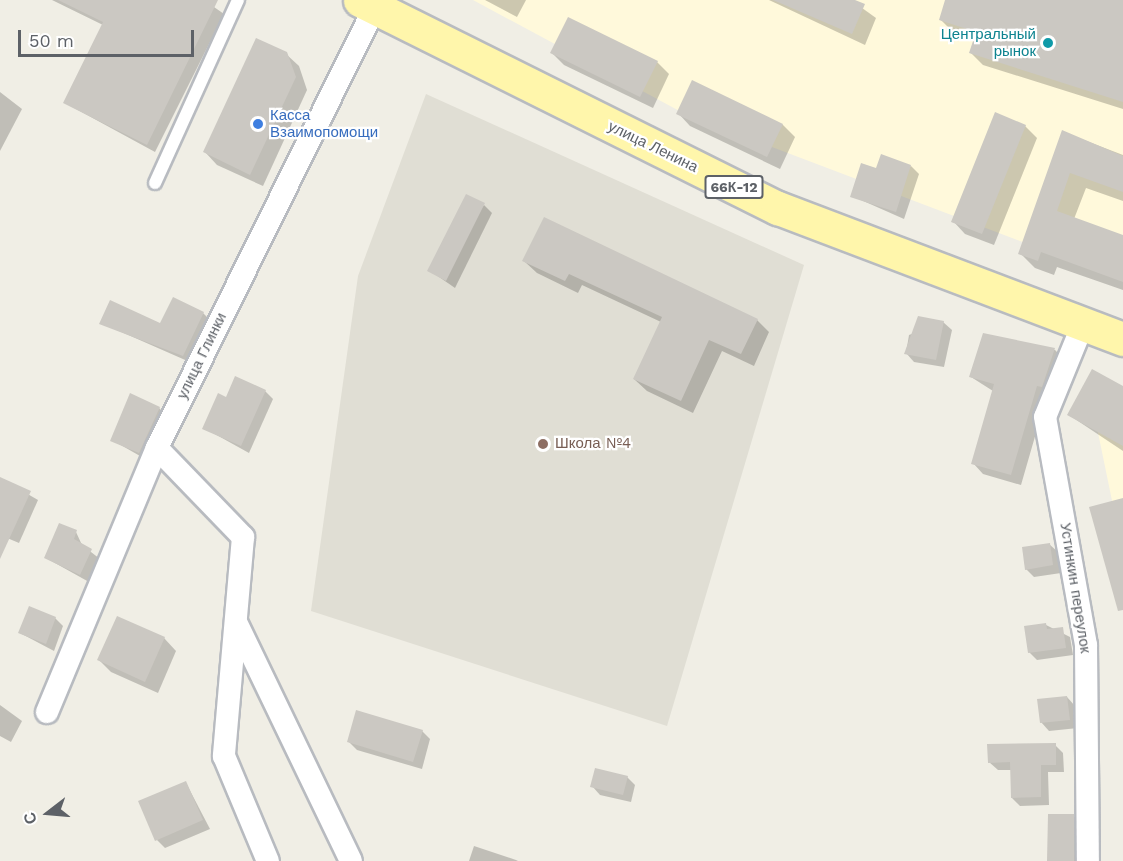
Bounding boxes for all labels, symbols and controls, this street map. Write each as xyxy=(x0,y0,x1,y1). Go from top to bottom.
scale bar xyxy=(21,18,196,56)
place label: Центральный рынок xyxy=(941,25,1036,60)
text: 50 m xyxy=(29,30,74,51)
marker: Центральный рынок xyxy=(1041,36,1055,50)
place label: Касса Взаимопомощи xyxy=(270,106,378,141)
marker: Касса Взаимопомощи xyxy=(251,117,265,131)
street label: улица Ленина xyxy=(605,117,701,177)
road number: 66К-12 xyxy=(704,176,764,198)
street label: улица Глинки xyxy=(173,310,231,402)
place label: Школа №4 xyxy=(555,435,631,453)
marker: Школа №4 xyxy=(536,437,550,451)
street label: Устинкин переулок xyxy=(1056,521,1094,655)
north arrow xyxy=(18,783,78,843)
text: С xyxy=(19,810,41,826)

